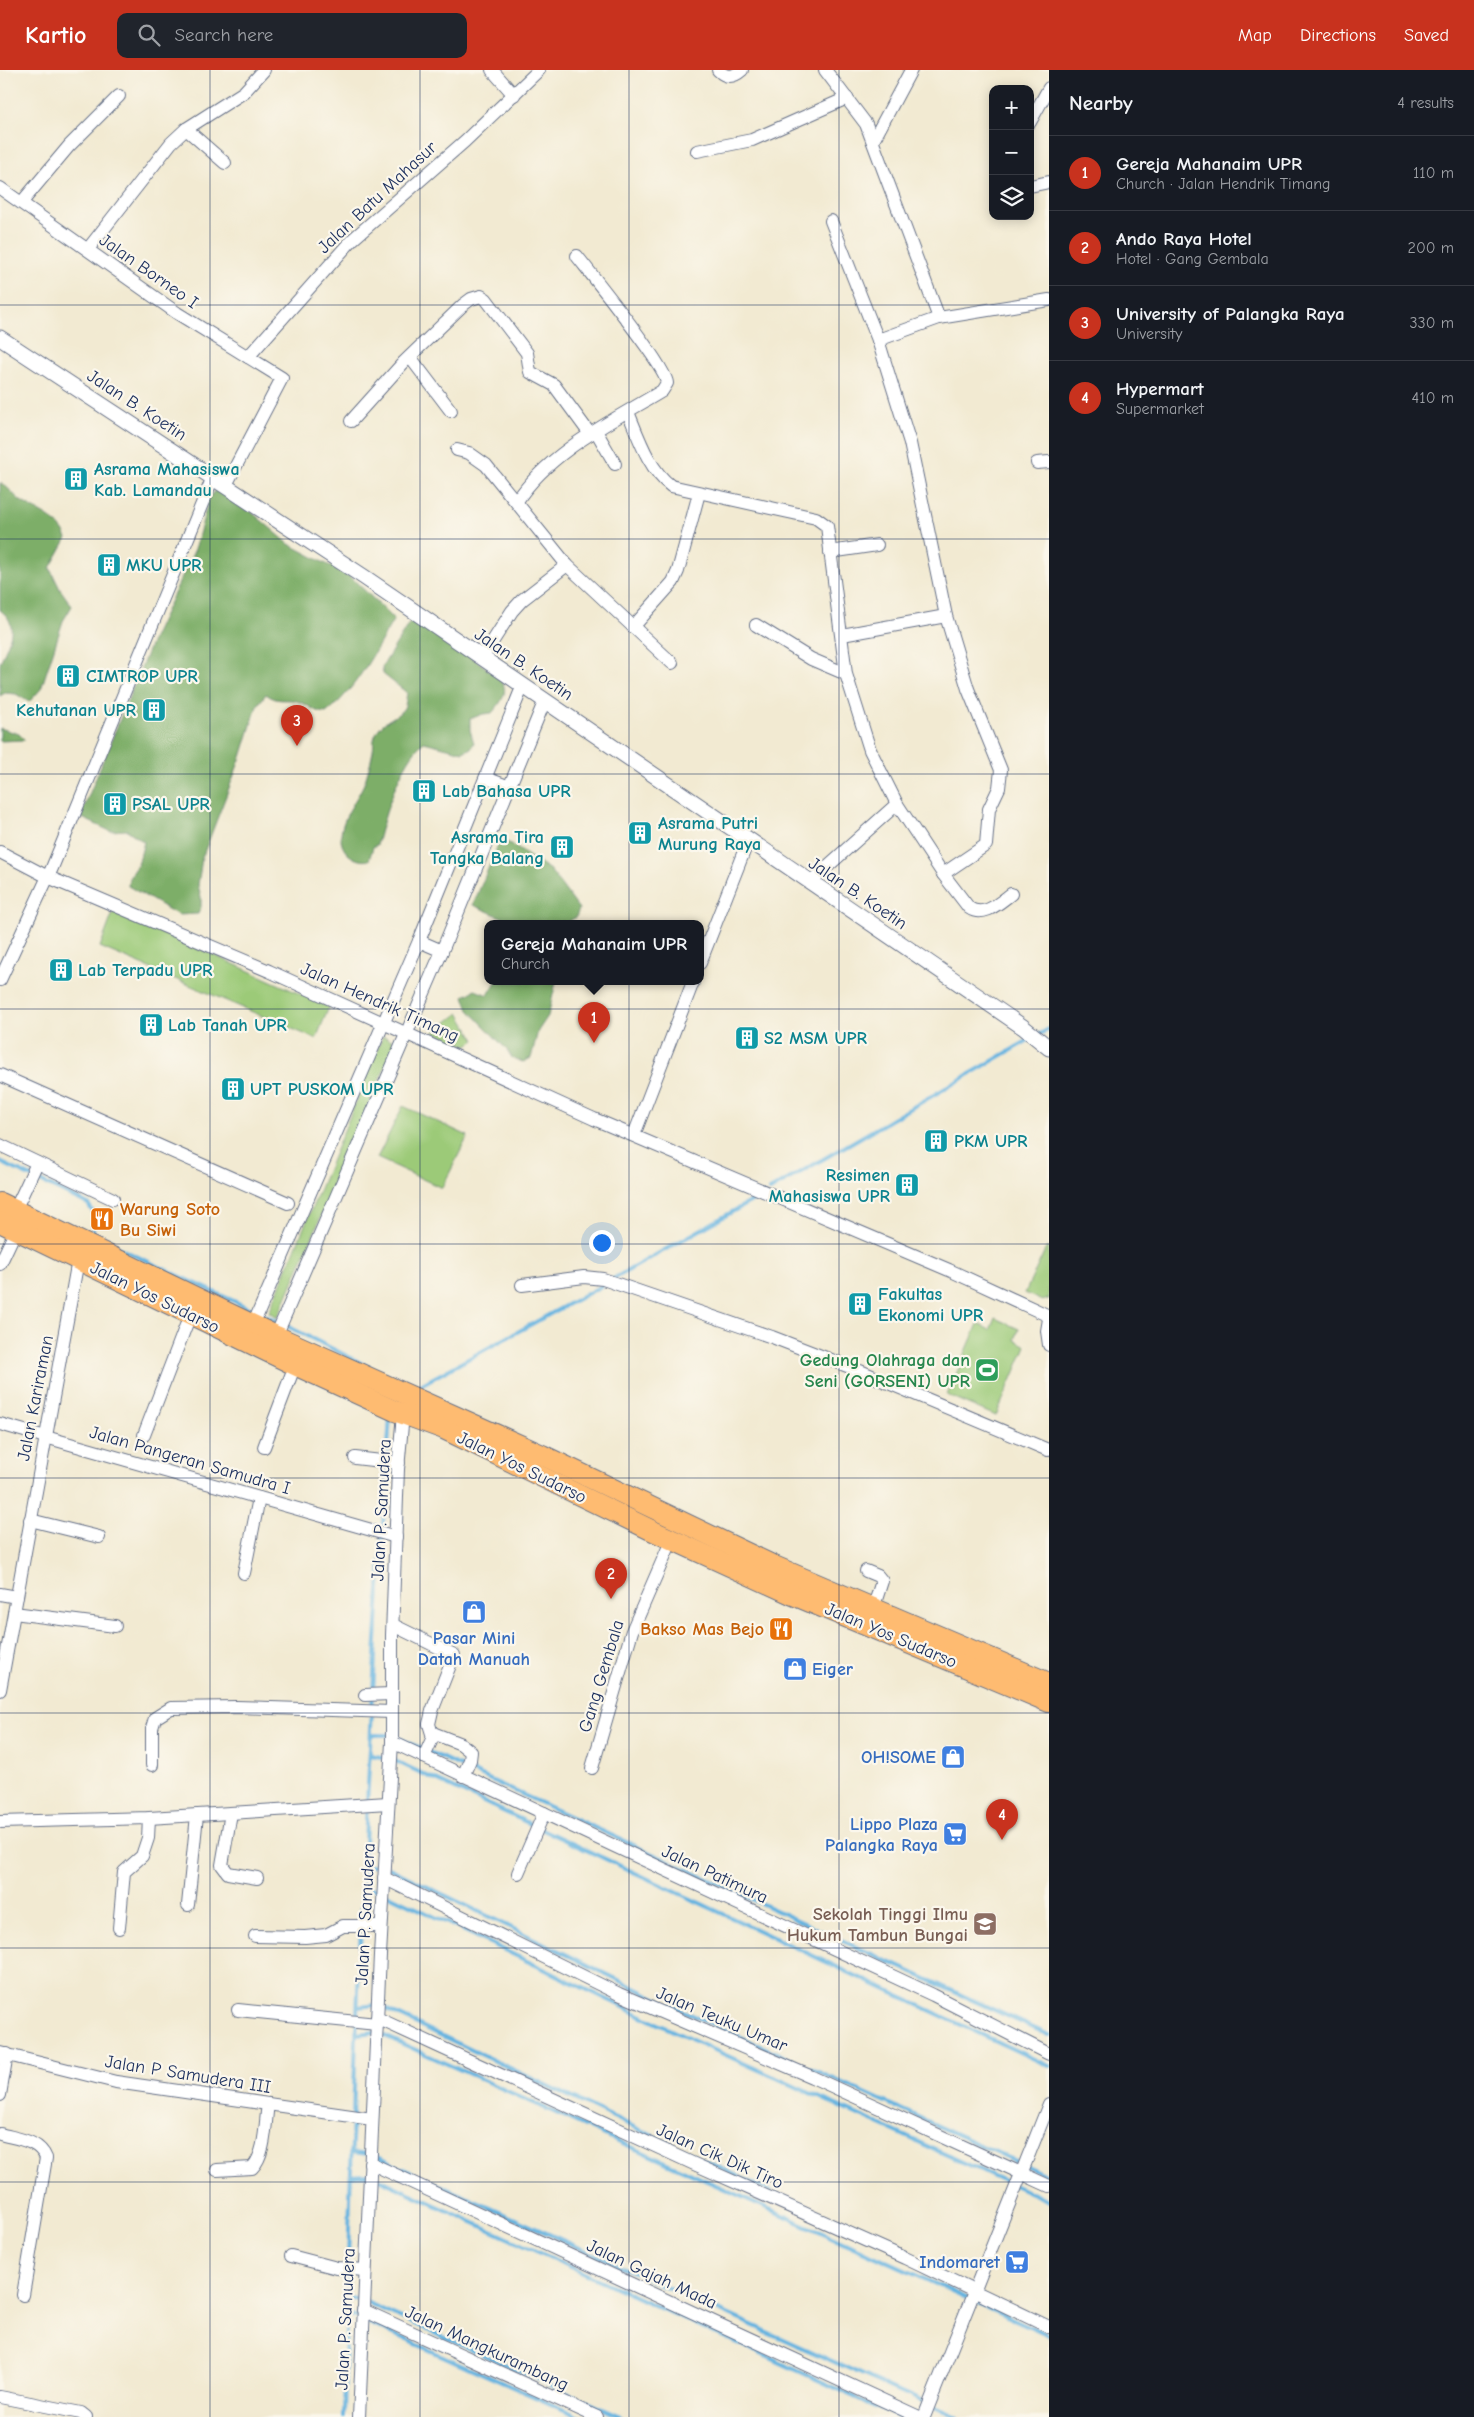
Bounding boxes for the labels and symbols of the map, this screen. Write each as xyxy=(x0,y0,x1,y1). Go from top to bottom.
street label: Jalan Batu Mahasur xyxy=(314,136,442,258)
street label: Jalan Borneo I xyxy=(95,230,202,313)
street label: Jalan B. Koetin xyxy=(83,365,190,445)
place label: Asrama Mahasiswa Kab. Lamandau xyxy=(94,459,240,501)
building icon: Asrama Mahasiswa Kab. Lamandau xyxy=(63,466,89,492)
building icon: MKU UPR xyxy=(96,552,122,578)
place label: MKU UPR xyxy=(126,555,202,576)
street label: Jalan B. Koetin xyxy=(470,624,577,705)
building icon: CIMTROP UPR xyxy=(55,663,81,689)
place label: CIMTROP UPR xyxy=(86,666,198,687)
building icon: Kehutanan UPR xyxy=(141,697,167,723)
place label: Kehutanan UPR xyxy=(16,700,136,721)
pin: 3 xyxy=(281,705,313,746)
building icon: Lab Bahasa UPR xyxy=(411,778,437,804)
place label: Lab Bahasa UPR xyxy=(442,781,571,802)
building icon: PSAL UPR xyxy=(102,791,128,817)
place label: PSAL UPR xyxy=(132,794,210,815)
place label: Asrama Putri Murung Raya xyxy=(658,813,761,855)
building icon: Asrama Putri Murung Raya xyxy=(627,820,653,846)
place label: Asrama Tira Tangka Balang xyxy=(430,827,544,869)
building icon: Asrama Tira Tangka Balang xyxy=(549,834,575,860)
street label: Jalan B. Koetin xyxy=(804,853,911,934)
building icon: Lab Terpadu UPR xyxy=(48,957,74,983)
street label: Jalan Hendrik Timang xyxy=(297,958,462,1047)
place label: Lab Terpadu UPR xyxy=(78,960,213,981)
pin: 1 xyxy=(578,1002,610,1043)
building icon: Lab Tanah UPR xyxy=(138,1012,164,1038)
place label: Lab Tanah UPR xyxy=(168,1015,287,1036)
building icon: S2 MSM UPR xyxy=(734,1025,760,1051)
place label: S2 MSM UPR xyxy=(764,1028,867,1049)
building icon: UPT PUSKOM UPR xyxy=(220,1076,246,1102)
place label: UPT PUSKOM UPR xyxy=(250,1079,394,1100)
building icon: PKM UPR xyxy=(923,1128,949,1154)
place label: PKM UPR xyxy=(954,1131,1028,1152)
place label: Resimen Mahasiswa UPR xyxy=(769,1165,890,1207)
building icon: Resimen Mahasiswa UPR xyxy=(894,1172,920,1198)
place label: Warung Soto Bu Siwi xyxy=(120,1199,220,1241)
restaurant icon: Warung Soto Bu Siwi xyxy=(89,1206,115,1232)
your location xyxy=(589,1230,615,1256)
street label: Jalan Yos Sudarso xyxy=(87,1257,223,1338)
place label: Fakultas Ekonomi UPR xyxy=(878,1284,984,1326)
building icon: Fakultas Ekonomi UPR xyxy=(847,1291,873,1317)
street label: Jalan Kariraman xyxy=(13,1333,58,1463)
place label: Gedung Olahraga dan Seni (GORSENI) UPR xyxy=(800,1350,971,1392)
sports icon: Gedung Olahraga dan Seni (GORSENI) UPR xyxy=(974,1357,1000,1383)
street label: Jalan Pangeran Samudra I xyxy=(87,1422,293,1499)
street label: Jalan Yos Sudarso xyxy=(454,1427,590,1508)
street label: Jalan P. Samudera xyxy=(367,1438,396,1582)
pin: 2 xyxy=(595,1558,627,1599)
street label: Jalan Yos Sudarso xyxy=(822,1598,960,1673)
shop icon: Pasar Mini Datah Manuah xyxy=(461,1599,487,1625)
restaurant icon: Bakso Mas Bejo xyxy=(768,1616,794,1642)
street label: Gang Gembala xyxy=(574,1617,629,1735)
place label: Bakso Mas Bejo xyxy=(640,1619,764,1640)
place label: Pasar Mini Datah Manuah xyxy=(418,1628,530,1670)
shop icon: Eiger xyxy=(782,1656,808,1682)
place label: Eiger xyxy=(812,1659,854,1680)
shop icon: OH!SOME xyxy=(940,1744,966,1770)
place label: OH!SOME xyxy=(861,1747,936,1768)
pin: 4 xyxy=(986,1799,1018,1840)
place label: Lippo Plaza Palangka Raya xyxy=(825,1814,938,1856)
supermarket icon: Lippo Plaza Palangka Raya xyxy=(942,1821,968,1847)
street label: Jalan Patimura xyxy=(658,1841,771,1908)
street label: Jalan P. Samudera xyxy=(351,1842,380,1986)
place label: Sekolah Tinggi Ilmu Hukum Tambun Bungai xyxy=(787,1904,968,1946)
school or university icon: Sekolah Tinggi Ilmu Hukum Tambun Bungai xyxy=(972,1911,998,1937)
street label: Jalan Teuku Umar xyxy=(653,1982,791,2057)
street label: Jalan P Samudera III xyxy=(103,2051,273,2098)
street label: Jalan Cik Dik Tiro xyxy=(653,2119,786,2194)
street label: Jalan Gajah Mada xyxy=(583,2235,720,2314)
street label: Jalan P. Samudera xyxy=(331,2247,360,2391)
supermarket icon: Indomaret xyxy=(1004,2249,1030,2275)
place label: Indomaret xyxy=(919,2252,1001,2273)
street label: Jalan Mangkurambang xyxy=(402,2301,572,2396)

